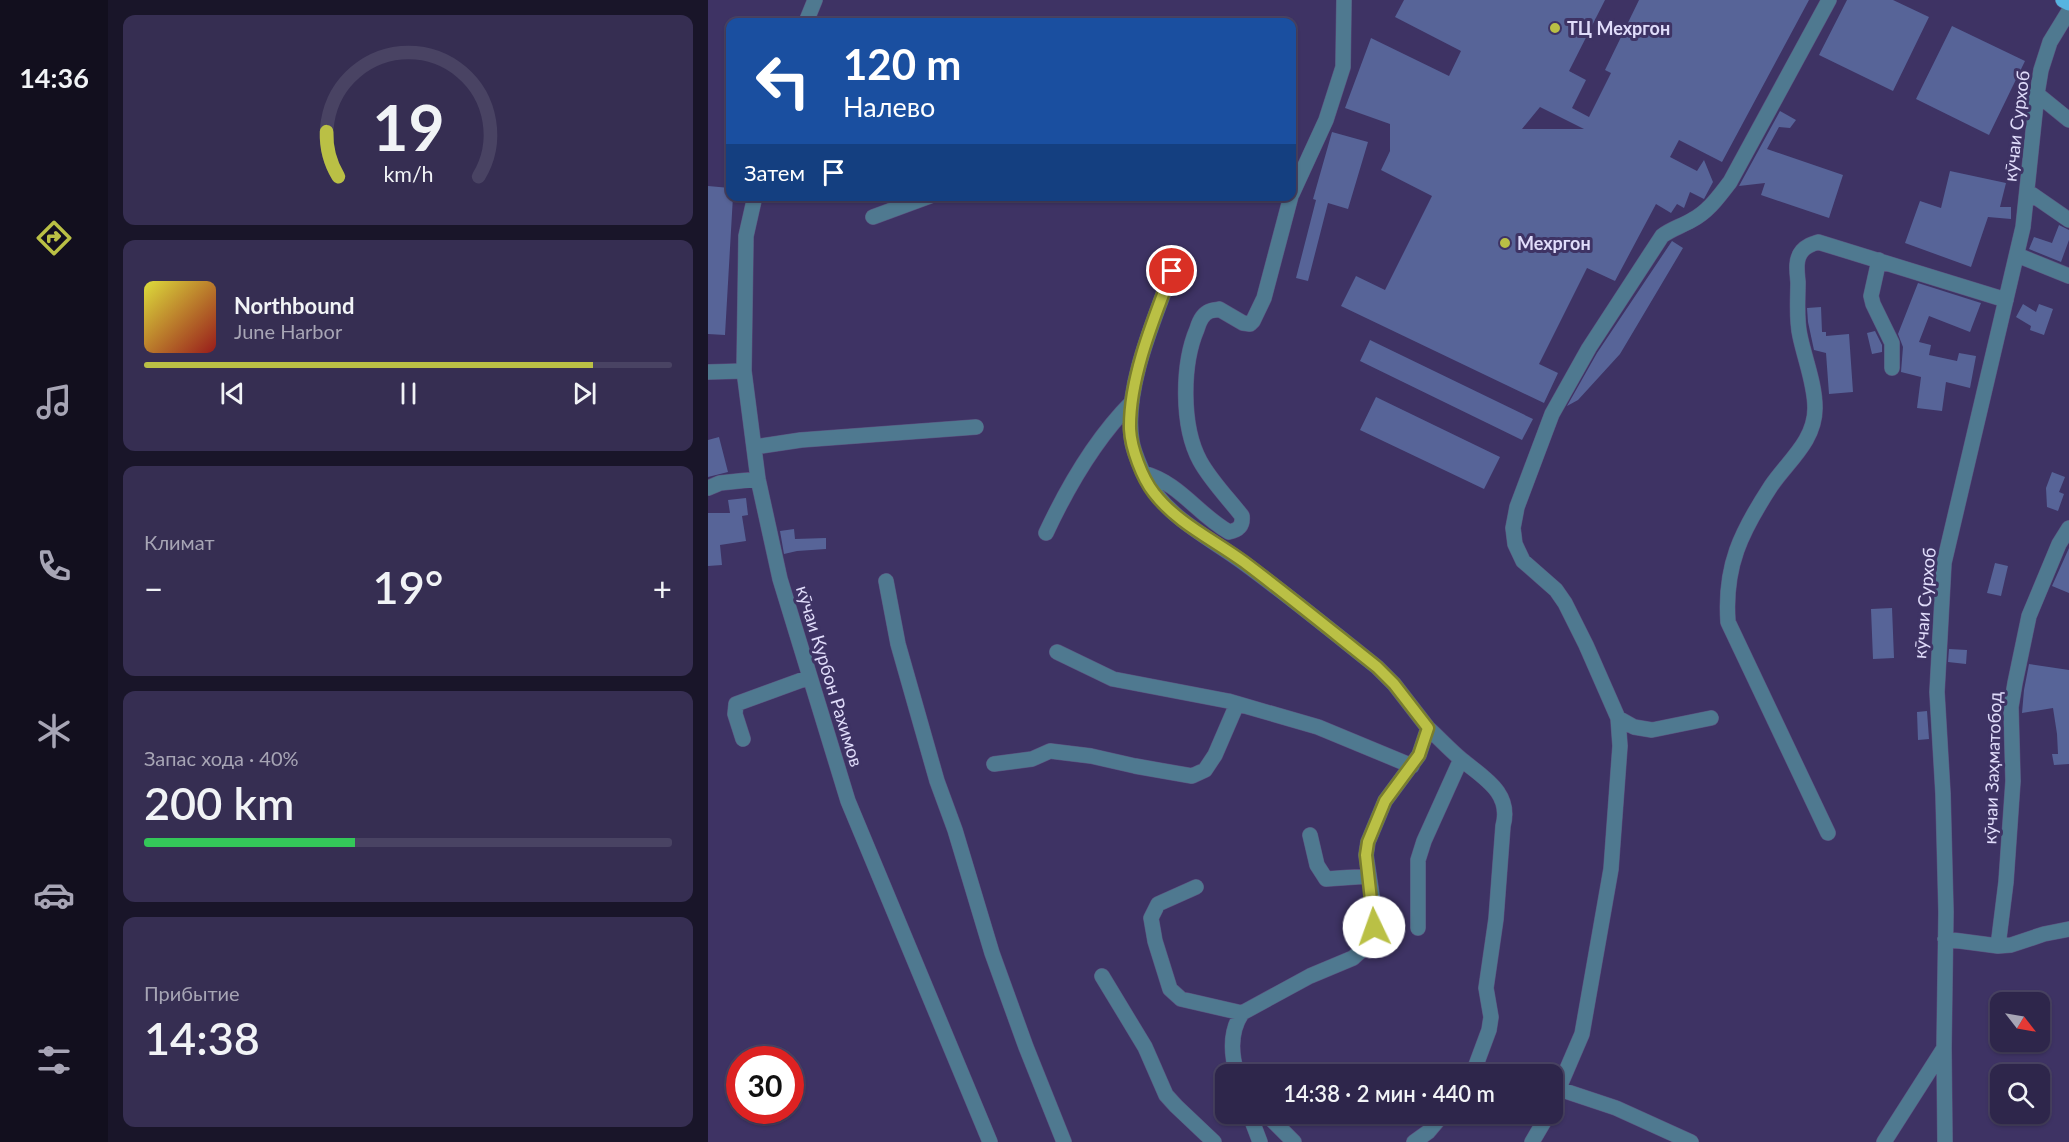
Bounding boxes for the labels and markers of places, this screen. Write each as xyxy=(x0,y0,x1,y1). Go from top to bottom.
place label: ТЦ Мехргон xyxy=(1567,17,1670,39)
marker: ТЦ Мехргон xyxy=(1548,21,1562,35)
place label: Мехргон xyxy=(1517,232,1591,254)
marker: Мехргон xyxy=(1498,236,1512,250)
pin xyxy=(1146,245,1197,296)

